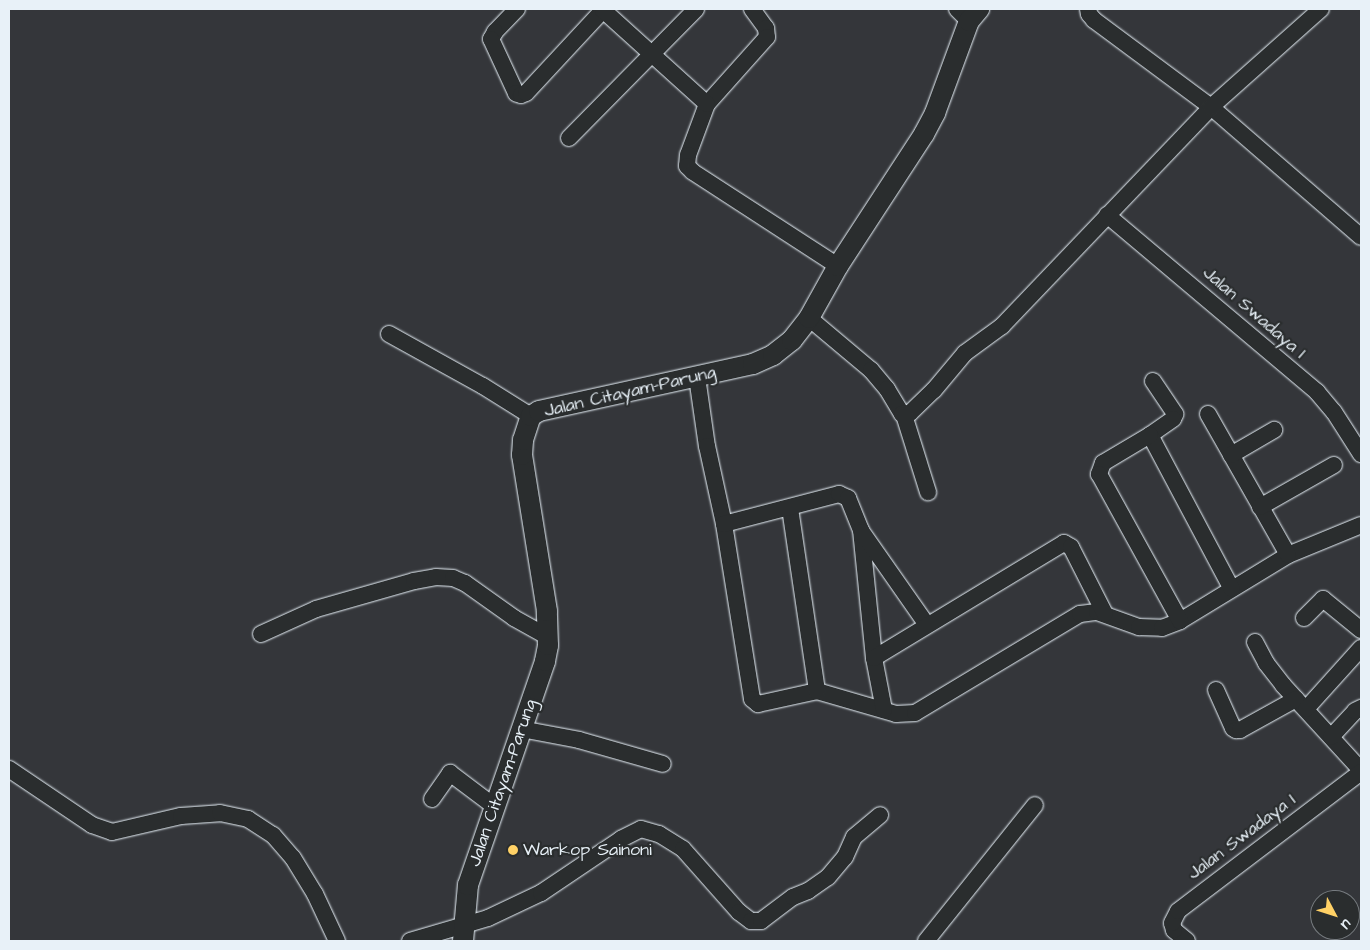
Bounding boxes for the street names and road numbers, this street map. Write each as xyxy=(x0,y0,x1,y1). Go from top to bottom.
street label: Jalan Swadaya I xyxy=(1198,262,1310,364)
street label: Jalan Citayam-Parung xyxy=(542,362,718,422)
street label: Jalan Citayam-Parung xyxy=(464,697,542,869)
street label: Jalan Swadaya I xyxy=(1184,789,1300,885)

